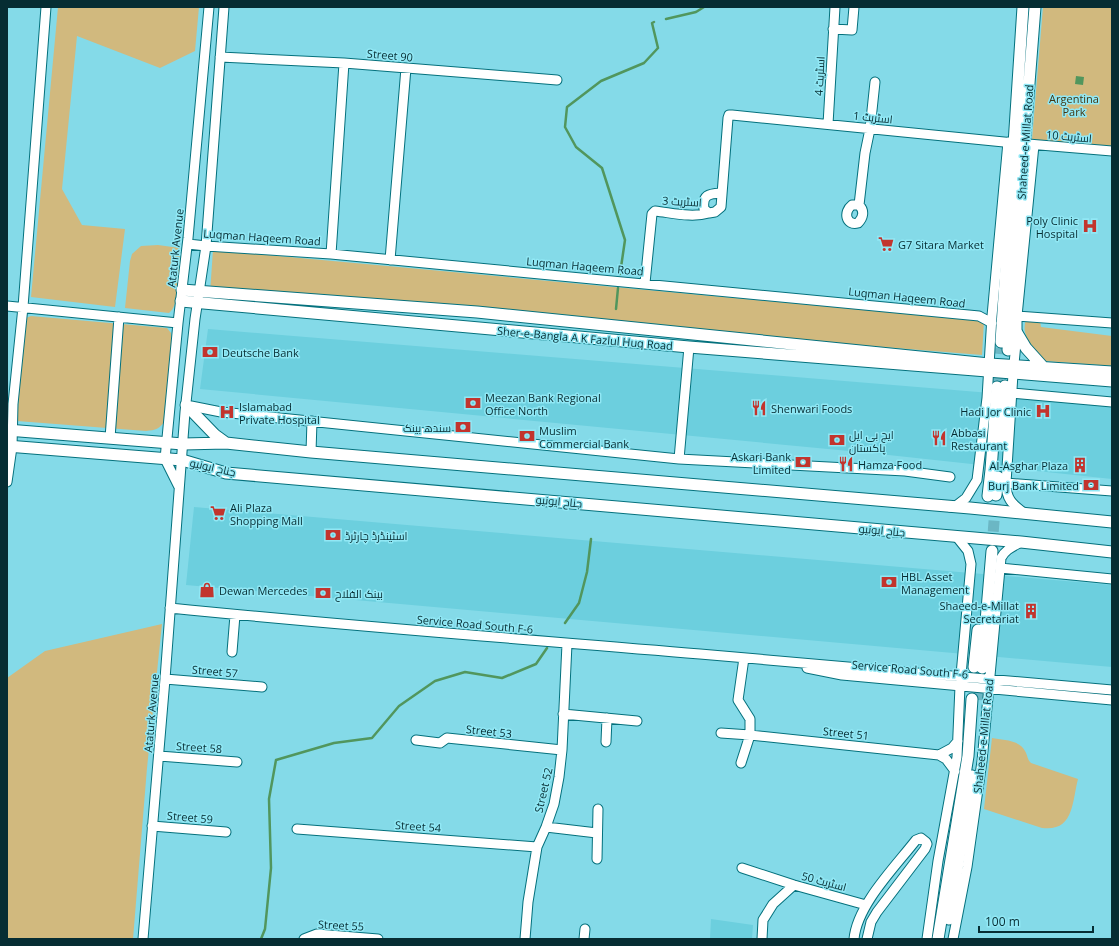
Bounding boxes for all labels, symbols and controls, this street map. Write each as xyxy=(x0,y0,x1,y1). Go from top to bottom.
street label: Street 90 xyxy=(366,46,414,64)
street label: اسٹریٹ 4 xyxy=(810,56,828,96)
street label: Shaheed-e-Millat Road xyxy=(1013,84,1037,200)
park label: Argentina Park xyxy=(1049,91,1099,119)
street label: اسٹریٹ 1 xyxy=(852,107,894,127)
street label: اسٹریٹ 10 xyxy=(1045,127,1093,145)
street label: اسٹریٹ 3 xyxy=(662,192,702,210)
street label: Ataturk Avenue xyxy=(163,208,187,288)
place label: Poly Clinic Hospital xyxy=(1026,213,1078,241)
hospital icon: Poly Clinic Hospital xyxy=(1081,217,1099,235)
street label: Luqman Haqeem Road xyxy=(203,225,321,249)
supermarket icon: G7 Sitara Market xyxy=(877,235,895,253)
place label: G7 Sitara Market xyxy=(898,237,984,252)
street label: Luqman Haqeem Road xyxy=(526,253,644,279)
street label: Luqman Haqeem Road xyxy=(848,283,966,311)
street label: Sher-e-Bangla A K Fazlul Huq Road xyxy=(496,323,674,353)
bank icon: Deutsche Bank xyxy=(201,343,219,361)
place label: Deutsche Bank xyxy=(222,345,299,360)
place label: Meezan Bank Regional Office North xyxy=(485,390,601,418)
bank icon: Meezan Bank Regional Office North xyxy=(464,394,482,412)
place label: Islamabad Private Hospital xyxy=(239,399,320,427)
restaurant icon: Shenwari Foods xyxy=(750,399,768,417)
place label: Shenwari Foods xyxy=(771,401,852,416)
hospital icon: Hadi Jor Clinic xyxy=(1034,402,1052,420)
hospital icon: Islamabad Private Hospital xyxy=(218,403,236,421)
place label: Hadi Jor Clinic xyxy=(960,404,1031,419)
bank icon: سندھ بینک xyxy=(454,418,472,436)
place label: سندھ بینک xyxy=(403,420,451,435)
place label: Muslim Commercial Bank xyxy=(539,423,629,451)
place label: Abbasi Restaurant xyxy=(951,425,1007,453)
bank icon: Muslim Commercial Bank xyxy=(518,427,536,445)
place label: ایچ بی ایل پاکستان xyxy=(849,427,894,455)
restaurant icon: Abbasi Restaurant xyxy=(930,429,948,447)
bank icon: ایچ بی ایل پاکستان xyxy=(828,431,846,449)
place label: Askari Bank Limited xyxy=(731,449,791,477)
bank icon: Askari Bank Limited xyxy=(794,453,812,471)
street label: جناح ایونیو xyxy=(188,454,237,481)
restaurant icon: Hamza Food xyxy=(837,455,855,473)
building icon: Al-Asghar Plaza xyxy=(1071,456,1089,474)
place label: Hamza Food xyxy=(858,457,922,472)
place label: Al-Asghar Plaza xyxy=(990,458,1068,473)
bank icon: Burj Bank Limited xyxy=(1082,476,1100,494)
place label: Burj Bank Limited xyxy=(988,478,1079,493)
street label: جناح ایونیو xyxy=(535,491,583,511)
place label: Ali Plaza Shopping Mall xyxy=(230,500,303,528)
supermarket icon: Ali Plaza Shopping Mall xyxy=(209,504,227,522)
street label: جناح ایونیو xyxy=(858,520,906,540)
bank icon: اسٹینڈرڈ چارٹرڈ xyxy=(324,526,342,544)
place label: اسٹینڈرڈ چارٹرڈ xyxy=(345,528,408,543)
place label: HBL Asset Management xyxy=(901,569,969,597)
bank icon: HBL Asset Management xyxy=(880,573,898,591)
shop icon: Dewan Mercedes xyxy=(198,581,216,599)
place label: Dewan Mercedes xyxy=(219,583,308,598)
bank icon: بینک الفلاح xyxy=(314,584,332,602)
place label: بینک الفلاح xyxy=(335,586,383,602)
place label: Shaeed-e-Millat Secretariat xyxy=(940,598,1019,626)
building icon: Shaeed-e-Millat Secretariat xyxy=(1022,602,1040,620)
street label: Service Road South F-6 xyxy=(416,611,534,637)
street label: Service Road South F-6 xyxy=(851,656,969,682)
street label: Street 57 xyxy=(191,662,239,680)
street label: Ataturk Avenue xyxy=(140,673,162,753)
street label: Shaheed-e-Millat Road xyxy=(970,678,996,794)
street label: Street 53 xyxy=(465,721,513,741)
street label: Street 51 xyxy=(822,723,870,743)
street label: Street 58 xyxy=(175,738,223,756)
street label: Street 52 xyxy=(530,766,556,814)
street label: Street 59 xyxy=(166,808,214,826)
street label: Street 54 xyxy=(394,817,442,835)
street label: اسٹریٹ 50 xyxy=(800,868,848,894)
scale bar xyxy=(979,908,1093,934)
text: 100 m xyxy=(985,913,1020,930)
street label: Street 55 xyxy=(318,916,364,934)

